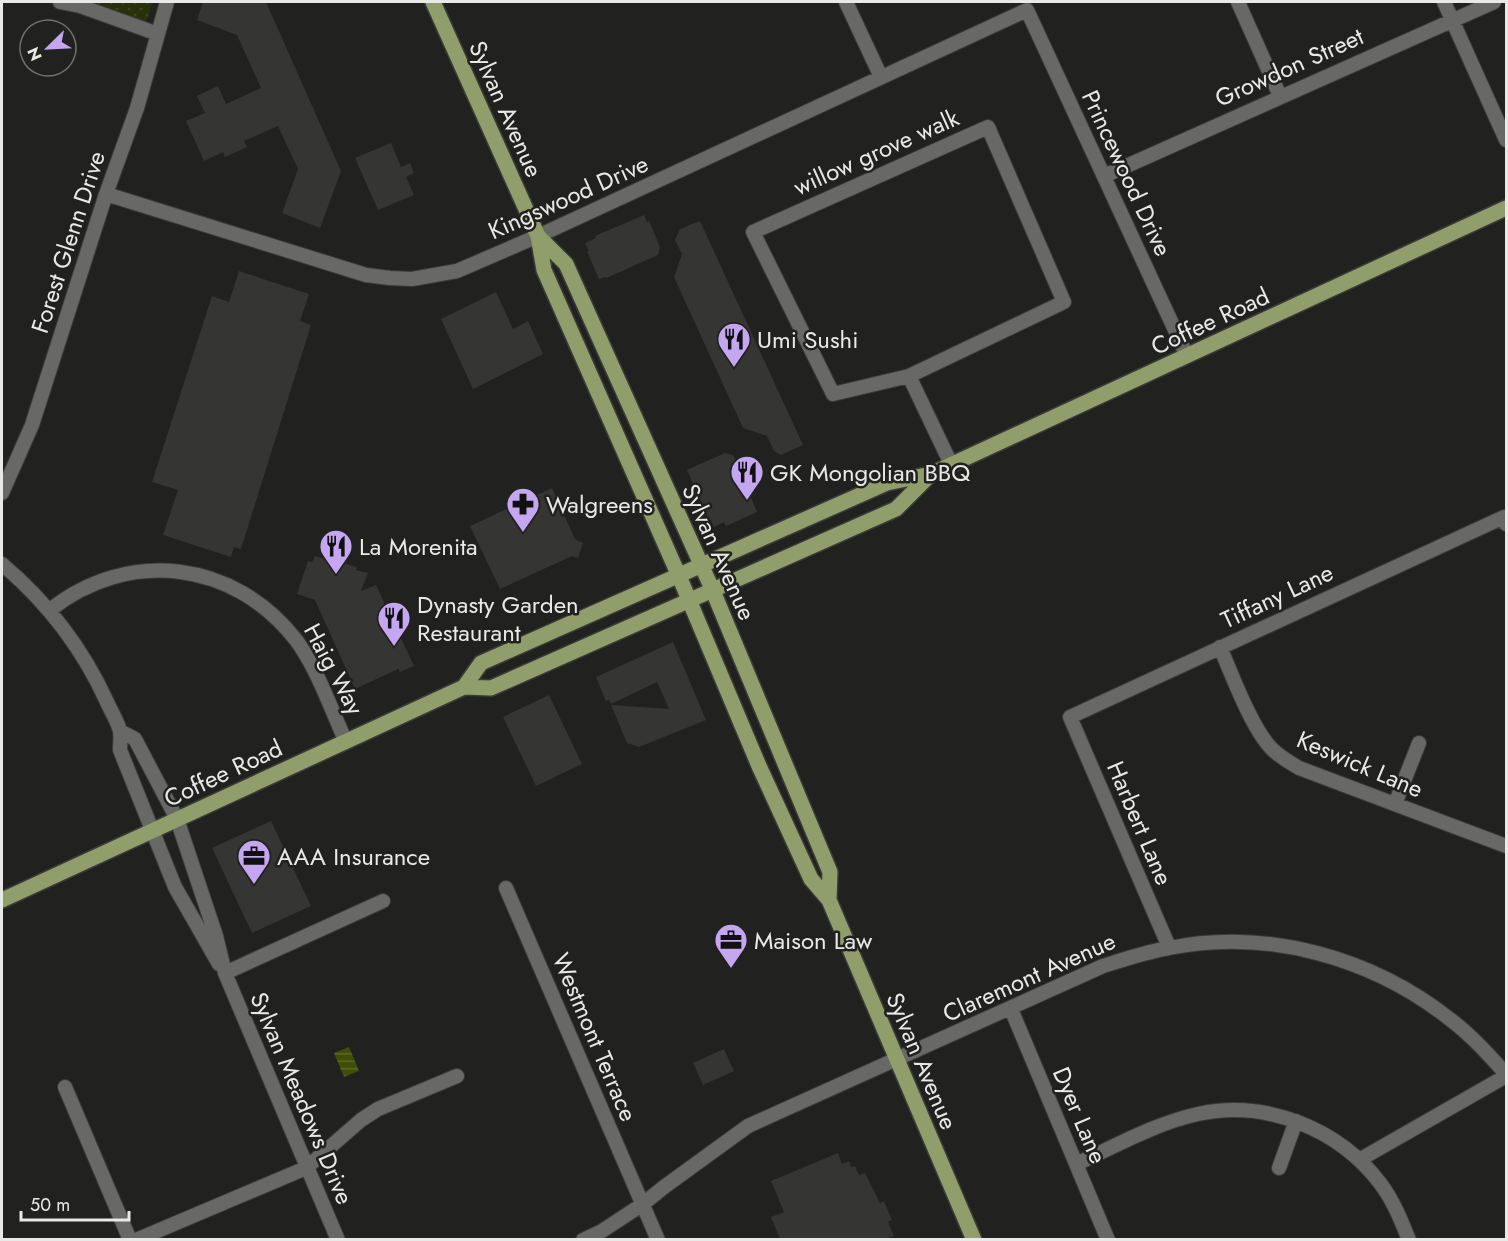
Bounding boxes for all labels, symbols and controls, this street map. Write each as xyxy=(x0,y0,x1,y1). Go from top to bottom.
north arrow xyxy=(18,18,78,78)
street label: Growdon Street xyxy=(1209,19,1369,115)
street label: Sylvan Avenue xyxy=(460,35,552,183)
text: N xyxy=(22,43,48,64)
street label: Princewood Drive xyxy=(1073,84,1181,262)
street label: willow grove walk xyxy=(788,100,965,204)
street label: Forest Glenn Drive xyxy=(22,146,114,338)
street label: Kingswood Drive xyxy=(482,146,654,248)
street label: Coffee Road xyxy=(1145,278,1275,364)
restaurant icon: Umi Sushi xyxy=(716,321,752,368)
place label: Umi Sushi xyxy=(757,322,858,357)
restaurant icon: GK Mongolian BBQ xyxy=(729,454,765,501)
place label: GK Mongolian BBQ xyxy=(770,455,970,490)
street label: Sylvan Avenue xyxy=(673,478,765,626)
pharmacy icon: Walgreens xyxy=(505,486,541,533)
place label: Walgreens xyxy=(546,487,653,522)
restaurant icon: La Morenita xyxy=(318,528,354,575)
place label: La Morenita xyxy=(359,529,477,564)
street label: Tiffany Lane xyxy=(1215,555,1339,637)
place label: Dynasty Garden Restaurant xyxy=(417,587,579,650)
restaurant icon: Dynasty Garden Restaurant xyxy=(376,600,412,647)
street label: Haig Way xyxy=(295,617,373,721)
street label: Keswick Lane xyxy=(1292,722,1428,806)
street label: Coffee Road xyxy=(158,730,288,816)
street label: Harbert Lane xyxy=(1098,756,1182,890)
office icon: AAA Insurance xyxy=(236,838,272,885)
place label: AAA Insurance xyxy=(277,839,430,874)
office icon: Maison Law xyxy=(713,922,749,969)
place label: Maison Law xyxy=(754,923,873,958)
street label: Claremont Avenue xyxy=(937,923,1121,1031)
street label: Westmont Terrace xyxy=(544,947,646,1127)
street label: Sylvan Meadows Drive xyxy=(241,986,363,1210)
street label: Sylvan Avenue xyxy=(877,987,967,1135)
street label: Dyer Lane xyxy=(1044,1061,1116,1169)
scale bar xyxy=(21,1184,129,1222)
text: 50 m xyxy=(30,1192,70,1218)

